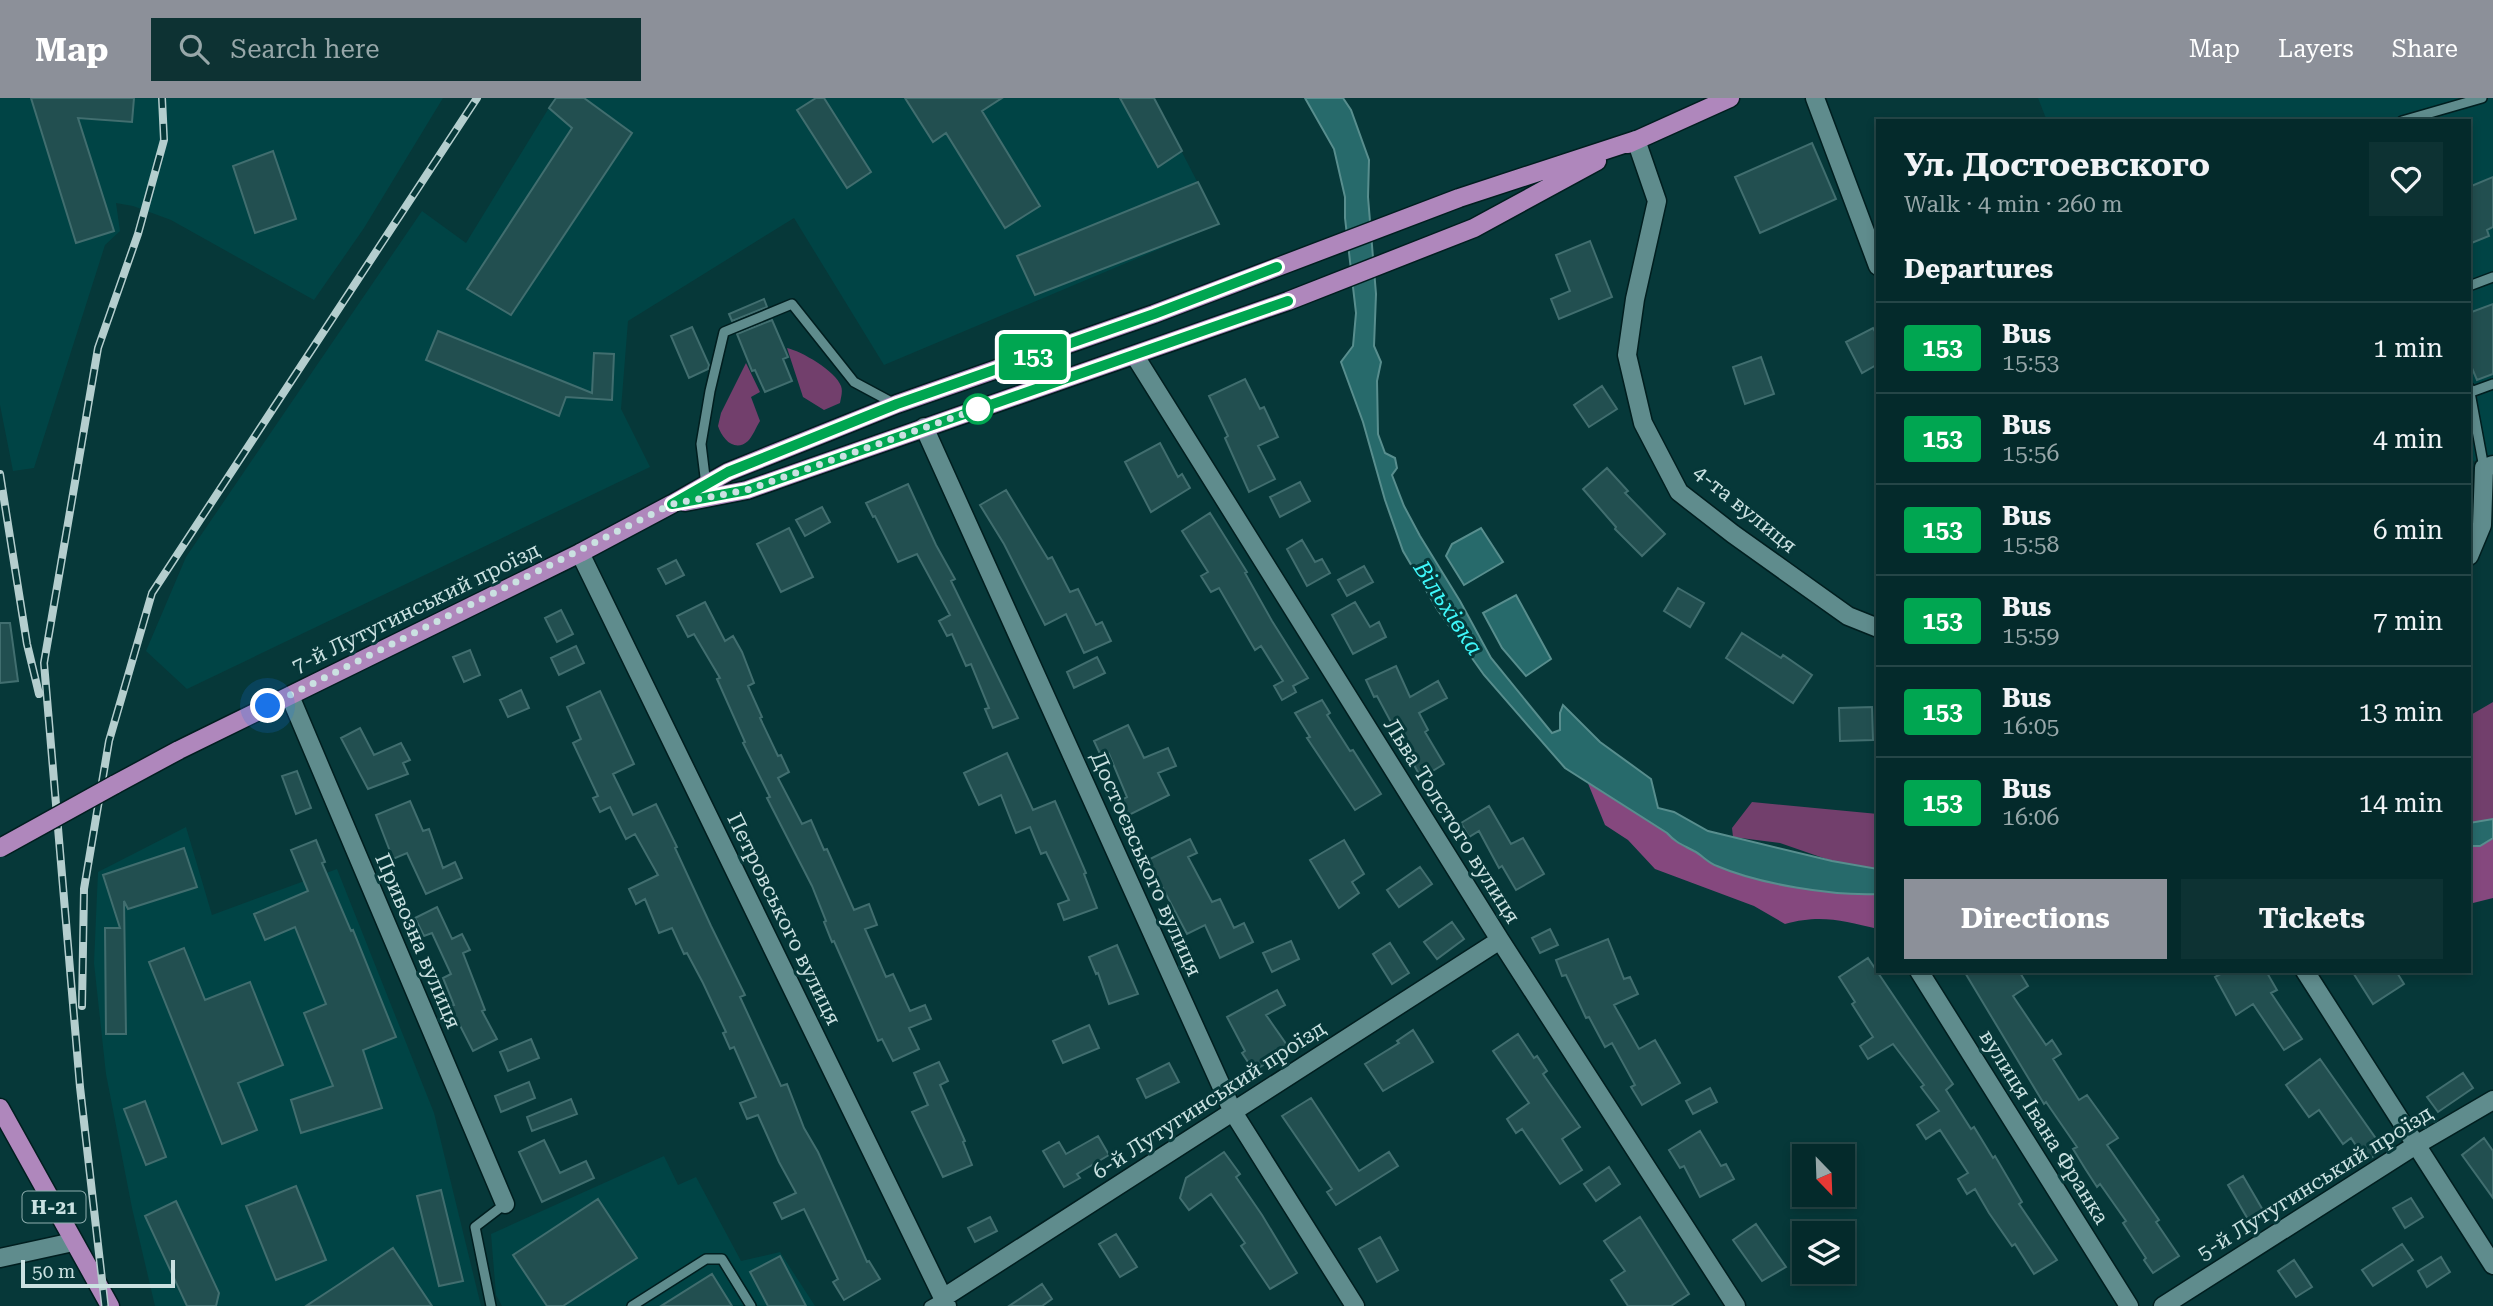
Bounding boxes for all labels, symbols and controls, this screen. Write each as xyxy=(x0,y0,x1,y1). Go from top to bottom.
search box xyxy=(151,18,641,81)
text: Map xyxy=(35,30,109,69)
icon: search xyxy=(175,30,213,68)
text: Search here xyxy=(231,34,380,64)
text: Map xyxy=(2189,35,2240,63)
text: Layers xyxy=(2278,35,2354,63)
text: Share xyxy=(2392,35,2458,63)
button: heart xyxy=(2369,142,2443,216)
text: Ул. Достоевского xyxy=(1904,145,2210,184)
text: Walk · 4 min · 260 m xyxy=(1904,191,2123,218)
text: Departures xyxy=(1904,254,2053,284)
text: Bus xyxy=(2002,319,2051,349)
text: 1 min xyxy=(2373,333,2443,363)
line badge: 153 xyxy=(993,334,1073,380)
text: 153 xyxy=(1922,334,1963,362)
text: 153 xyxy=(1013,343,1053,371)
text: 15:53 xyxy=(2002,349,2059,376)
unlabelled marker xyxy=(963,394,993,424)
text: Bus xyxy=(2002,410,2051,440)
text: 4 min xyxy=(2373,424,2443,454)
text: 153 xyxy=(1922,425,1963,453)
text: 15:56 xyxy=(2002,440,2059,467)
street label: 4-та вулиця xyxy=(1689,460,1801,558)
text: Bus xyxy=(2002,501,2051,531)
text: 6 min xyxy=(2373,515,2443,545)
text: 153 xyxy=(1922,516,1963,544)
text: 15:58 xyxy=(2002,531,2059,558)
street label: 7-й Лутугинський проїзд xyxy=(288,537,544,679)
water label: Вільхівка xyxy=(1407,555,1488,660)
text: Bus xyxy=(2002,592,2051,622)
text: 7 min xyxy=(2373,606,2443,636)
text: 153 xyxy=(1922,607,1963,635)
text: 15:59 xyxy=(2002,622,2059,649)
text: Bus xyxy=(2002,683,2051,713)
your location xyxy=(250,688,285,723)
text: 13 min xyxy=(2359,697,2443,727)
text: 153 xyxy=(1922,698,1963,726)
text: 16:05 xyxy=(2002,713,2059,740)
street label: Льва Толстого вулиця xyxy=(1379,714,1525,928)
street label: Достоєвського вулиця xyxy=(1086,748,1206,980)
text: Bus xyxy=(2002,774,2051,804)
text: 14 min xyxy=(2359,788,2443,818)
text: 153 xyxy=(1922,789,1963,817)
text: 16:06 xyxy=(2002,804,2059,831)
street label: Петровського вулиця xyxy=(722,809,846,1029)
street label: Привозна вулиця xyxy=(370,850,466,1032)
button: Directions xyxy=(1904,879,2167,959)
button: Tickets xyxy=(2181,879,2443,959)
street label: 6-й Лутугинський проїзд xyxy=(1088,1016,1330,1184)
street label: вулиця Івана Франка xyxy=(1974,1026,2114,1229)
street label: 5-й Лутугинський проїзд xyxy=(2193,1101,2437,1265)
north arrow xyxy=(1792,1144,1855,1208)
map controls xyxy=(1792,1144,1855,1284)
road number: Н-21 xyxy=(22,1191,86,1222)
button: layers xyxy=(1792,1221,1855,1284)
scale bar xyxy=(21,1257,175,1289)
text: 50 m xyxy=(32,1260,75,1283)

